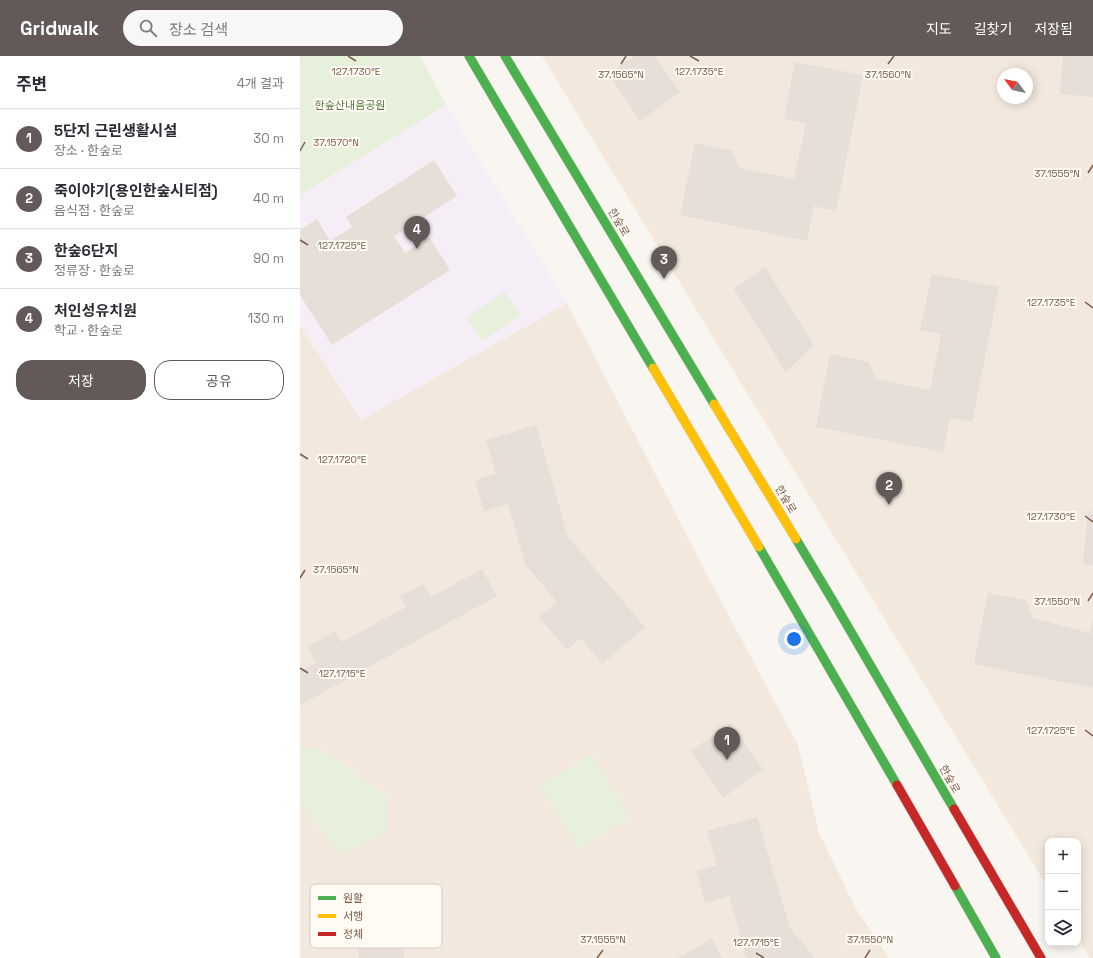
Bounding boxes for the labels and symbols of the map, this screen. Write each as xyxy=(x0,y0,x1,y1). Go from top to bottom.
text: 127.1730°E xyxy=(332,65,381,78)
text: 127.1735°E xyxy=(675,65,724,78)
text: 37.1565°N xyxy=(598,68,644,81)
text: 37.1560°N xyxy=(865,68,911,81)
north arrow xyxy=(997,68,1033,104)
park label: 한숲산내음공원 xyxy=(315,98,385,112)
text: 37.1570°N xyxy=(313,136,359,149)
text: 37.1555°N xyxy=(1034,167,1080,180)
street label: 한숲로 xyxy=(605,205,633,239)
pin: 4 xyxy=(404,216,430,249)
text: 127.1725°E xyxy=(318,239,367,252)
pin: 3 xyxy=(651,246,677,279)
text: 127.1735°E xyxy=(1027,296,1076,309)
text: 127.1720°E xyxy=(318,453,367,466)
pin: 2 xyxy=(876,472,902,505)
street label: 한숲로 xyxy=(772,482,800,516)
text: 127.1730°E xyxy=(1027,510,1076,523)
text: 37.1565°N xyxy=(313,563,359,576)
text: 37.1550°N xyxy=(1034,595,1080,608)
your location xyxy=(784,629,804,649)
text: 127.1715°E xyxy=(319,667,366,680)
text: 127.1725°E xyxy=(1027,724,1076,737)
pin: 1 xyxy=(714,727,740,760)
street label: 한숲로 xyxy=(936,762,964,796)
legend xyxy=(310,884,442,948)
text: 원활 xyxy=(343,891,363,905)
text: 서행 xyxy=(343,909,363,923)
text: 정체 xyxy=(343,927,363,941)
text: 37.1555°N xyxy=(580,933,626,946)
text: 37.1550°N xyxy=(847,933,893,946)
text: 127.1715°E xyxy=(733,936,780,949)

